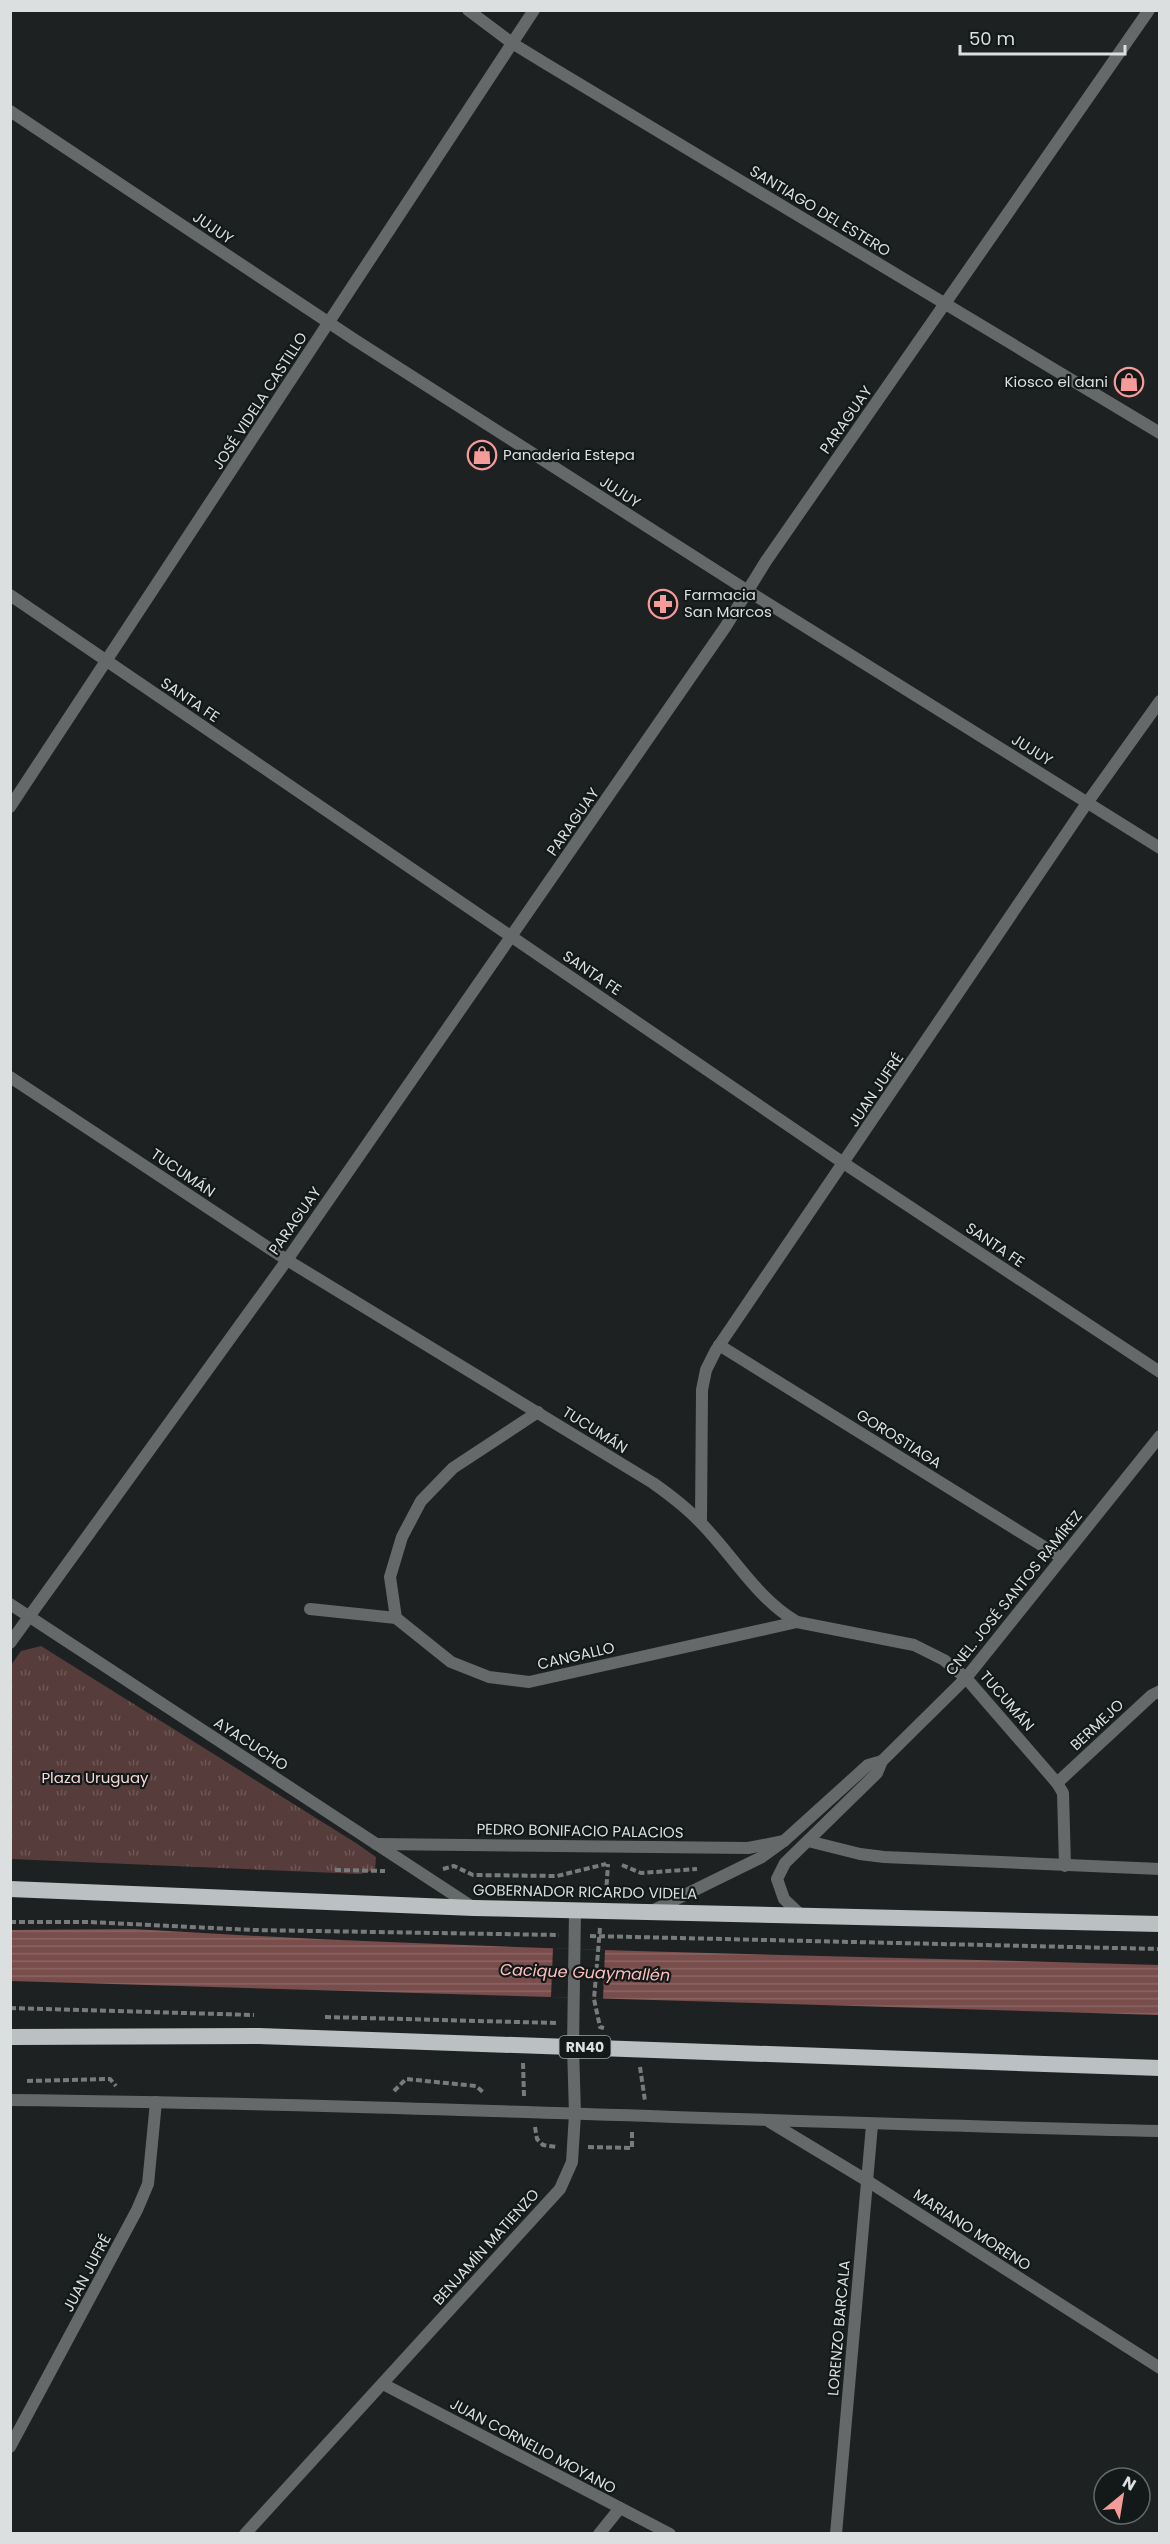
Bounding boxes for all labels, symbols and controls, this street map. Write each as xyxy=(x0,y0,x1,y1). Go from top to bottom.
scale bar xyxy=(960,18,1125,56)
text: 50 m xyxy=(969,26,1015,51)
street label: SANTIAGO DEL ESTERO xyxy=(746,160,895,261)
street label: JUJUY xyxy=(189,206,238,249)
street label: JOSÉ VIDELA CASTILLO xyxy=(207,328,312,474)
shop icon: Kiosco el dani xyxy=(1113,366,1145,398)
place label: Kiosco el dani xyxy=(1005,371,1108,392)
street label: PARAGUAY xyxy=(814,381,877,458)
shop icon: Panaderia Estepa xyxy=(466,439,498,471)
place label: Panaderia Estepa xyxy=(503,444,635,465)
street label: JUJUY xyxy=(596,471,645,513)
place label: Farmacia San Marcos xyxy=(684,584,772,622)
pharmacy icon: Farmacia San Marcos xyxy=(647,588,679,620)
street label: SANTA FE xyxy=(157,672,224,727)
street label: JUJUY xyxy=(1008,729,1057,771)
street label: PARAGUAY xyxy=(541,783,604,860)
street label: SANTA FE xyxy=(559,945,626,1000)
street label: JUAN JUFRÉ xyxy=(843,1049,908,1131)
street label: TUCUMÁN xyxy=(147,1143,220,1202)
street label: PARAGUAY xyxy=(263,1182,326,1259)
street label: SANTA FE xyxy=(962,1217,1029,1272)
street label: TUCUMÁN xyxy=(559,1401,632,1458)
street label: GOROSTIAGA xyxy=(853,1404,946,1473)
street label: CNEL. JOSÉ SANTOS RAMÍREZ xyxy=(940,1506,1087,1680)
street label: CANGALLO xyxy=(535,1636,617,1675)
street label: TUCUMÁN xyxy=(975,1666,1039,1735)
street label: BERMEJO xyxy=(1065,1694,1128,1755)
street label: AYACUCHO xyxy=(210,1712,293,1775)
park label: Plaza Uruguay xyxy=(41,1767,149,1788)
street label: PEDRO BONIFACIO PALACIOS xyxy=(476,1818,684,1843)
street label: GOBERNADOR RICARDO VIDELA xyxy=(473,1879,697,1904)
water label: Cacique Guaymallén xyxy=(499,1958,671,1987)
road number: RN40 xyxy=(560,2036,610,2058)
street label: BENJAMÍN MATIENZO xyxy=(428,2184,544,2309)
street label: MARIANO MORENO xyxy=(909,2184,1035,2276)
street label: JUAN JUFRÉ xyxy=(57,2230,116,2315)
street label: LORENZO BARCALA xyxy=(822,2259,855,2397)
street label: JUAN CORNELIO MOYANO xyxy=(446,2393,620,2498)
north arrow xyxy=(1092,2466,1152,2526)
text: N xyxy=(1118,2470,1140,2496)

